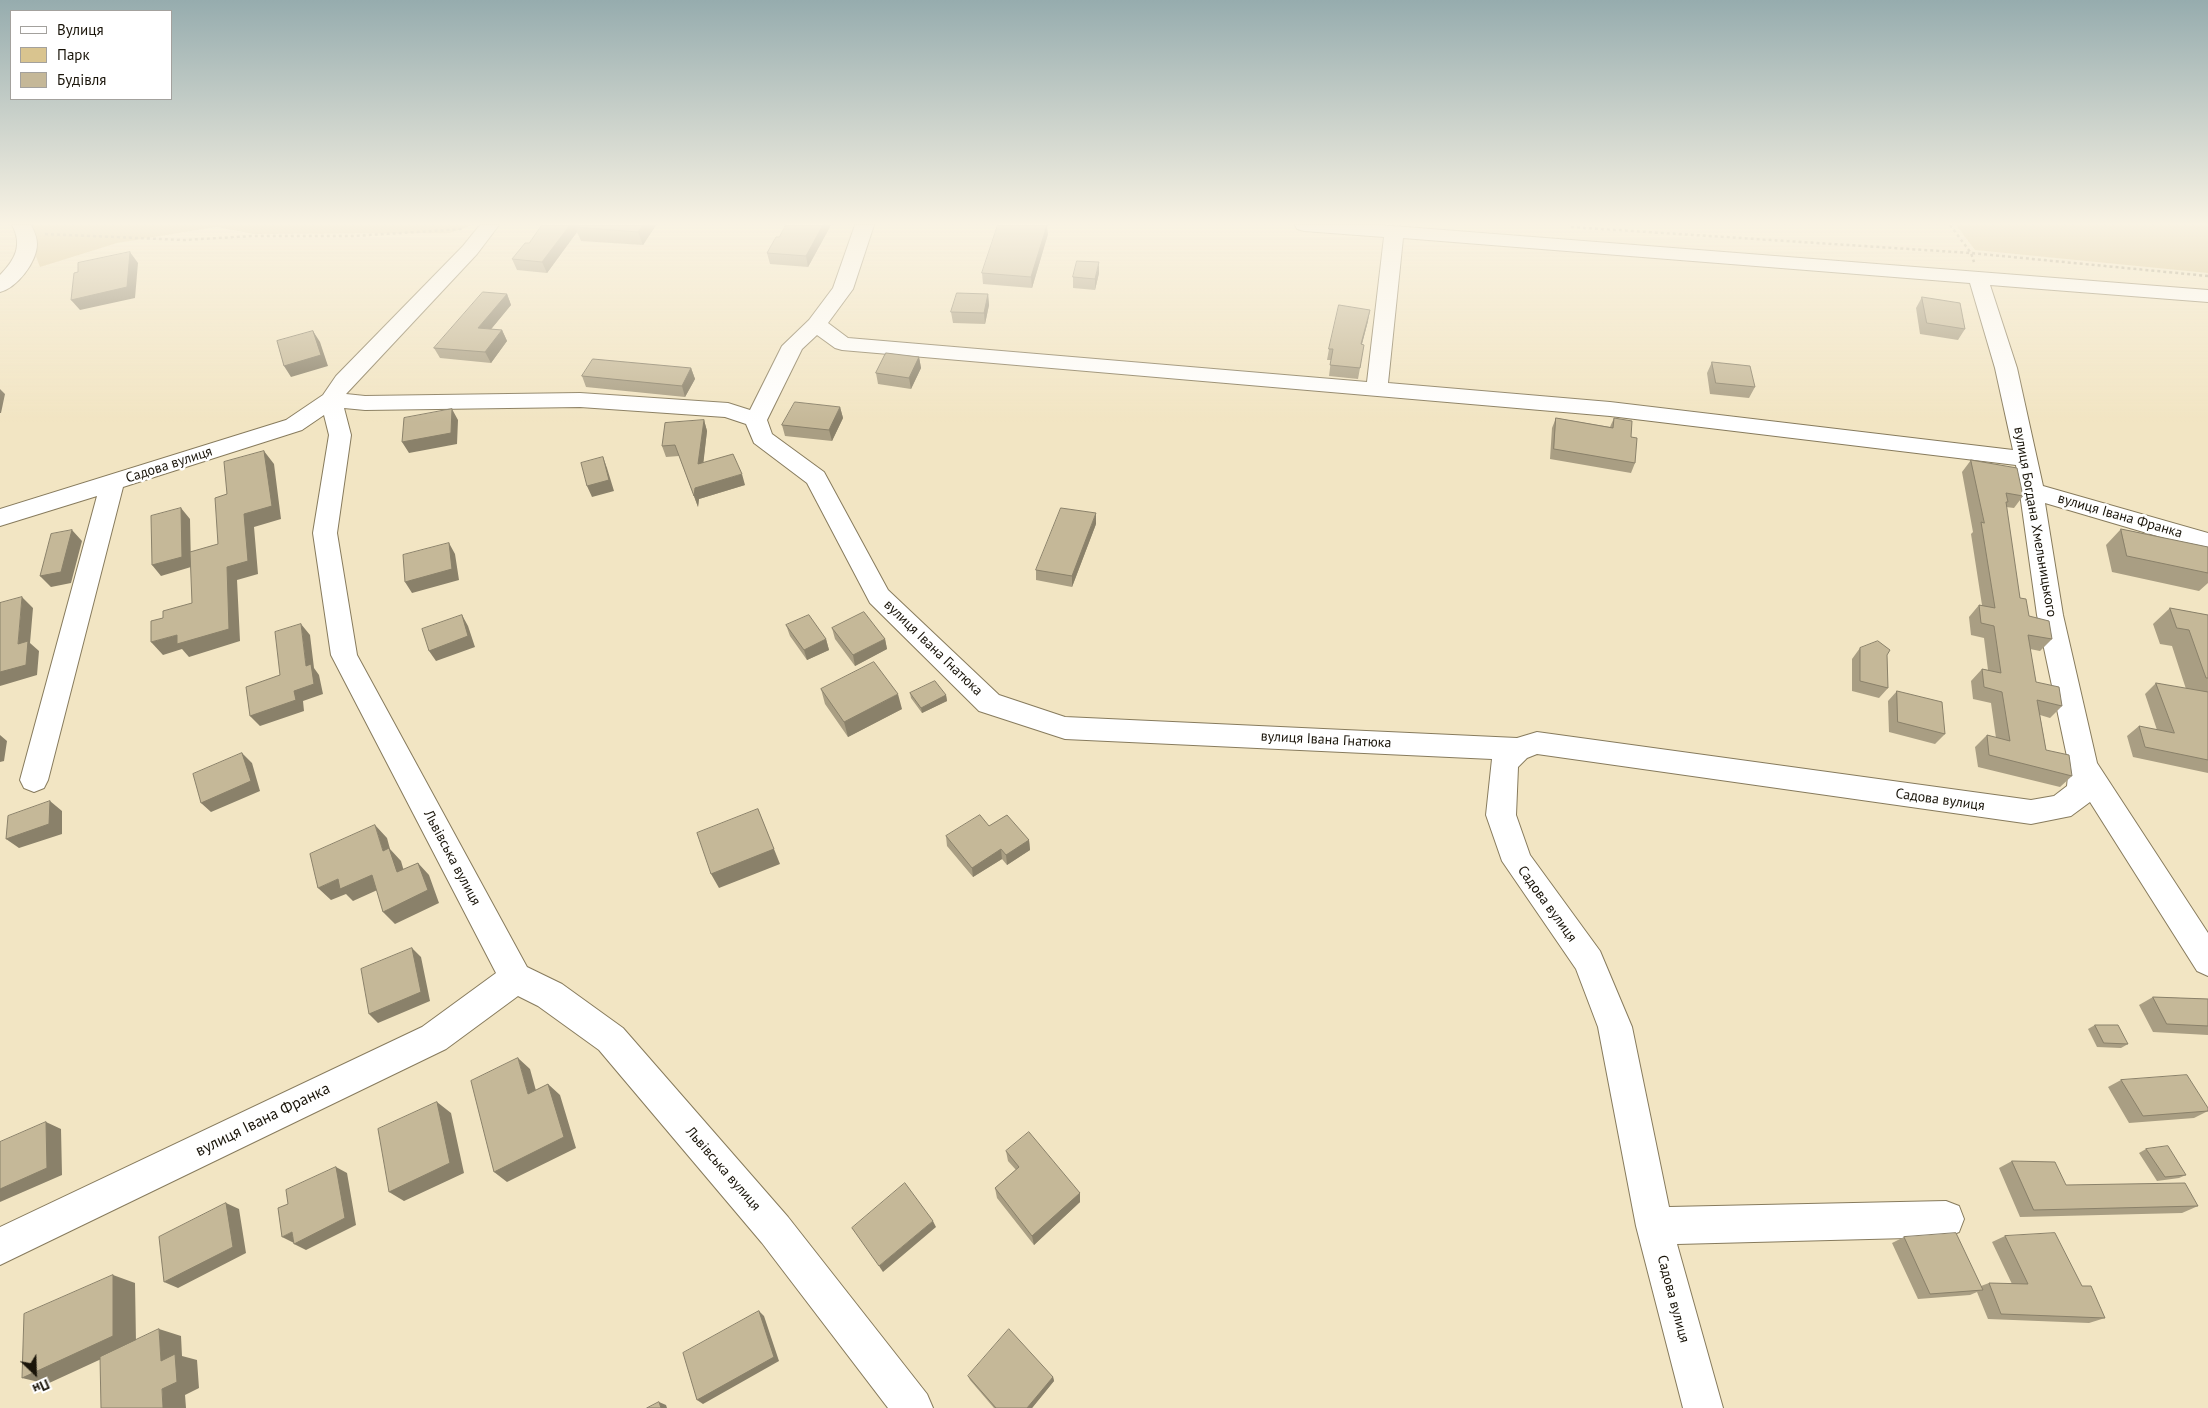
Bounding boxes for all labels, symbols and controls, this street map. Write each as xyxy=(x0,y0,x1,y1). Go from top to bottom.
legend xyxy=(10,10,172,100)
text: Вулиця xyxy=(57,20,104,39)
text: Парк xyxy=(57,45,90,64)
text: Будівля xyxy=(57,70,106,89)
street label: вулиця Богдана Хмельницького xyxy=(2010,426,2060,618)
street label: Садова вулиця xyxy=(124,443,214,487)
street label: вулиця Івана Франка xyxy=(2056,490,2184,542)
street label: вулиця Івана Гнатюка xyxy=(880,597,986,699)
street label: вулиця Івана Гнатюка xyxy=(1260,728,1392,752)
street label: Садова вулиця xyxy=(1894,785,1986,815)
street label: Львівська вулиця xyxy=(420,807,484,909)
street label: Садова вулиця xyxy=(1514,863,1580,945)
street label: вулиця Івана Франка xyxy=(193,1079,333,1161)
street label: Львівська вулиця xyxy=(682,1124,764,1214)
street label: Садова вулиця xyxy=(1653,1253,1693,1345)
north arrow xyxy=(10,1348,60,1398)
text: Пн xyxy=(30,1375,52,1398)

